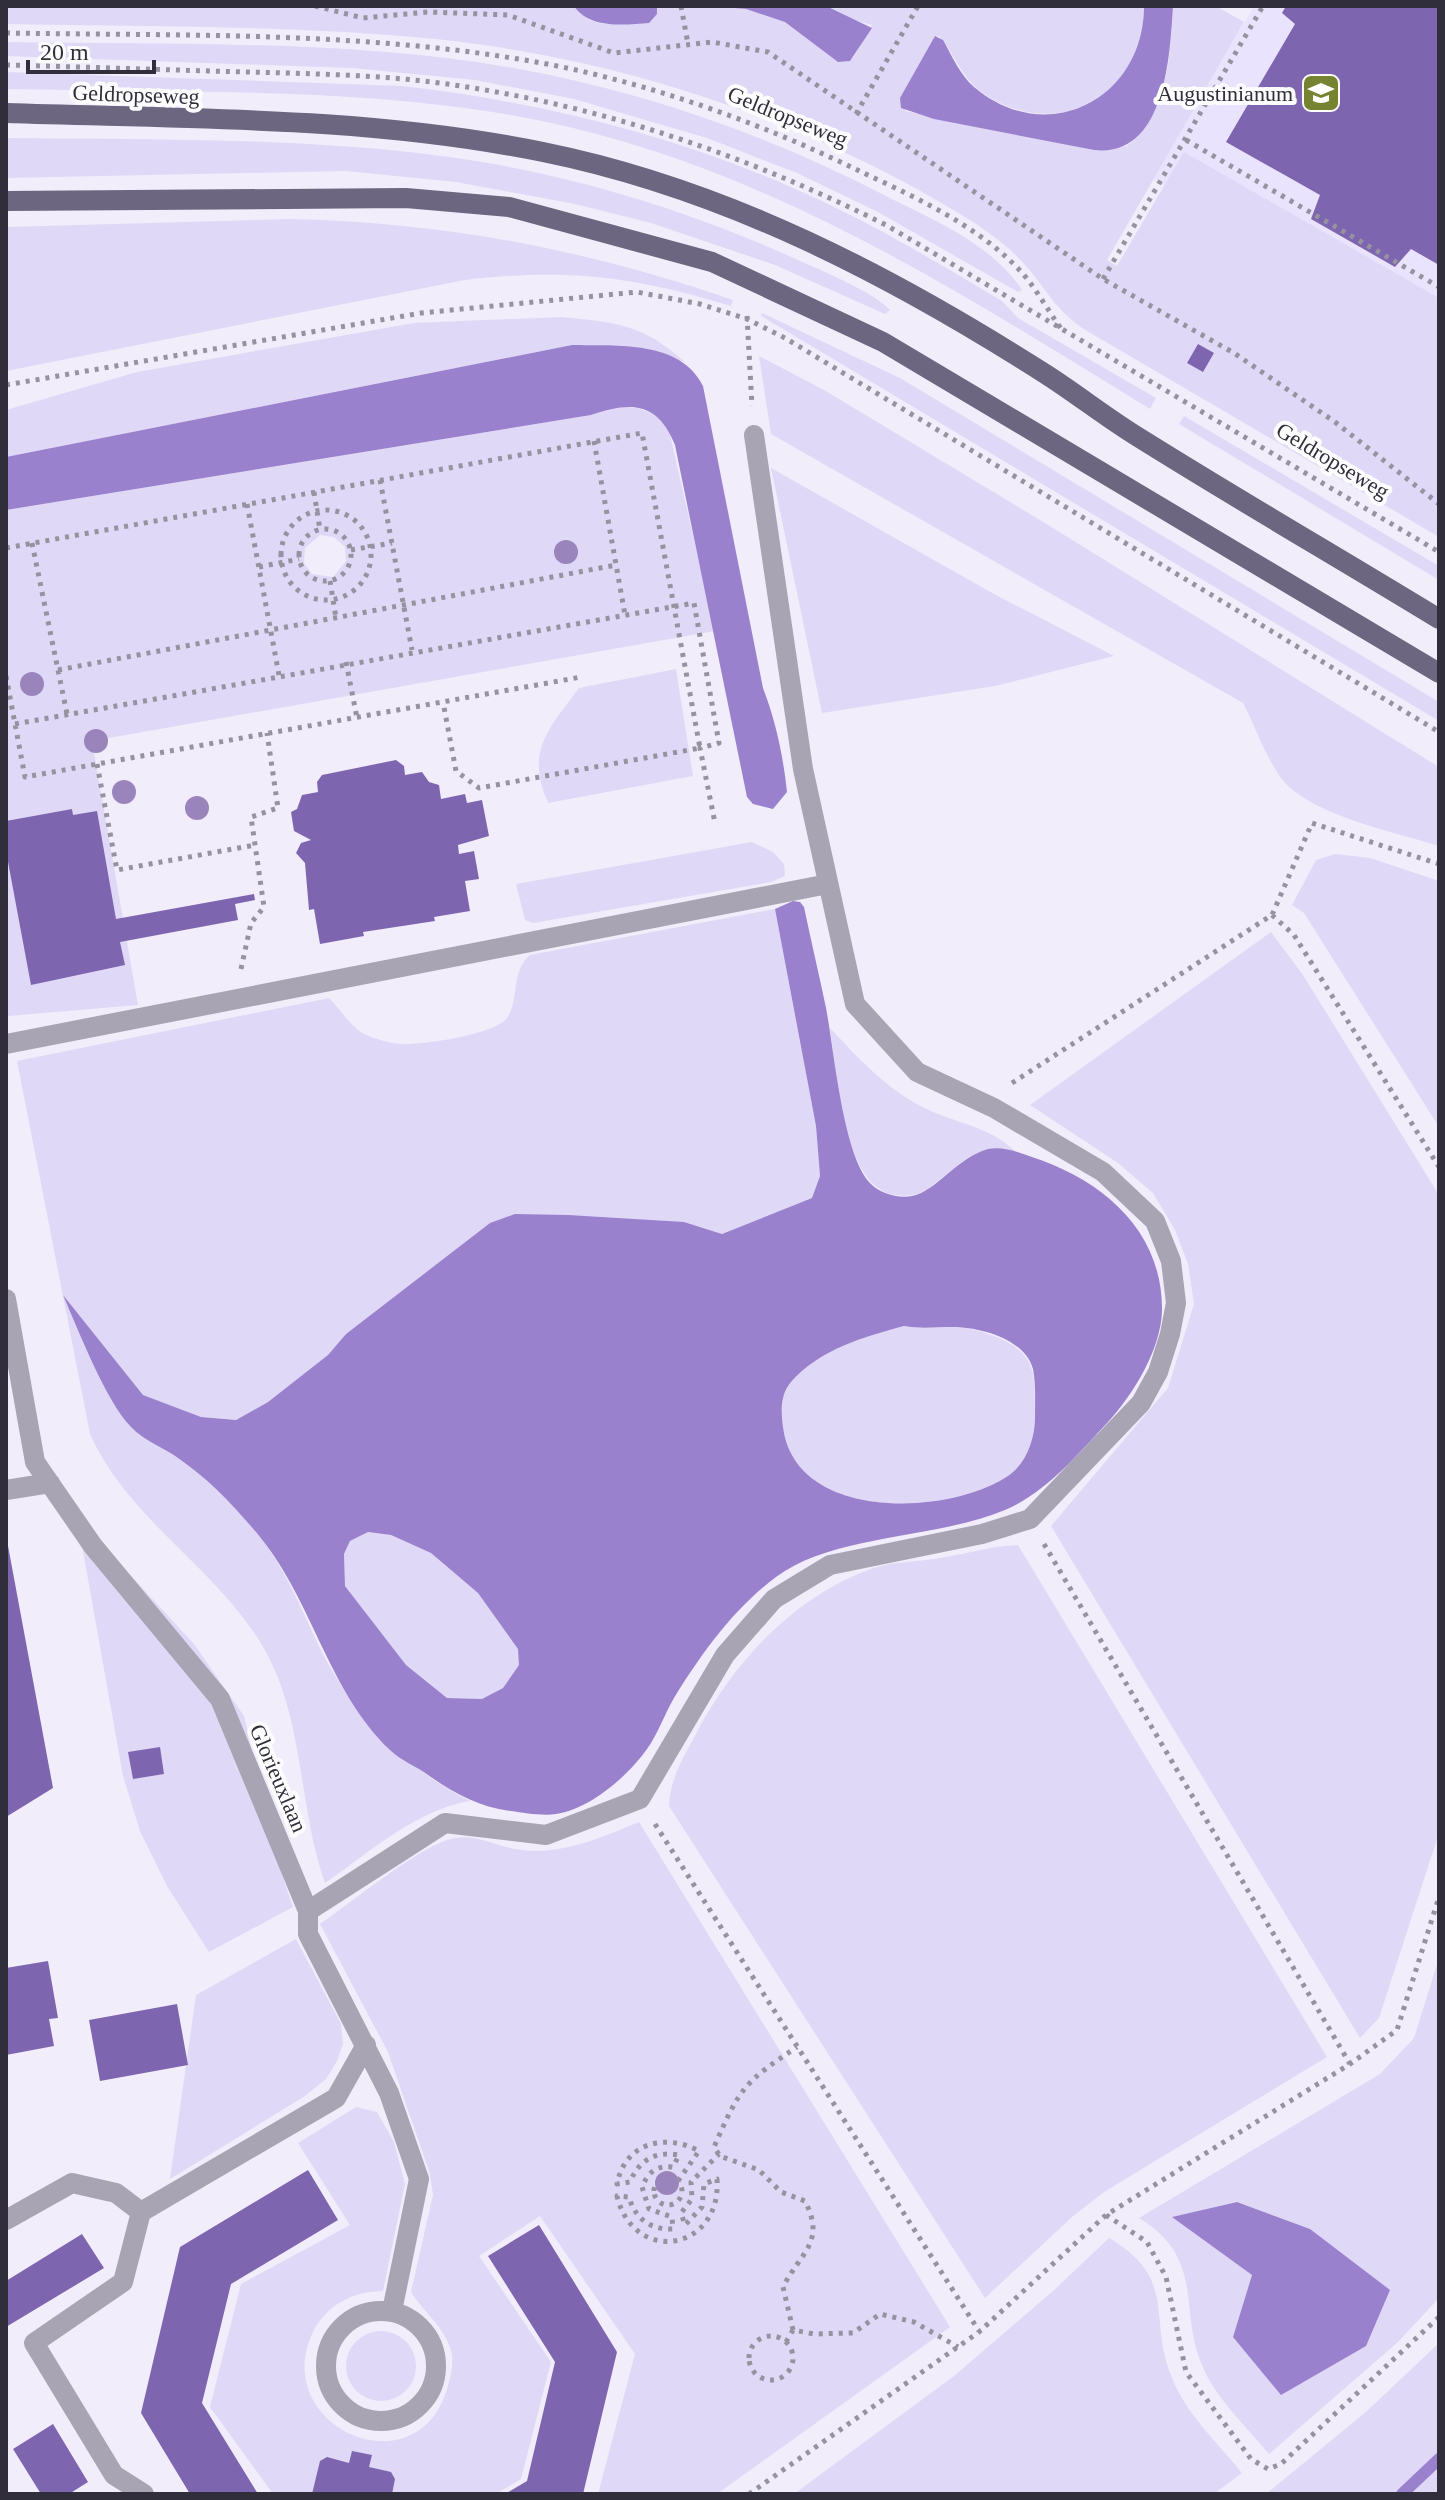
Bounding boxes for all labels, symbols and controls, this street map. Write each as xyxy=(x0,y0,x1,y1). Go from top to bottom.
scale bar xyxy=(28,24,154,74)
text: 20 m xyxy=(40,39,89,65)
school or university icon: Augustinianum xyxy=(1300,72,1342,114)
street label: Geldropseweg xyxy=(72,80,200,109)
street label: Geldropseweg xyxy=(724,81,851,152)
place label: Augustinianum xyxy=(1157,81,1293,106)
street label: Geldropseweg xyxy=(1272,417,1394,504)
street label: Glorieuxlaan xyxy=(245,1720,312,1836)

